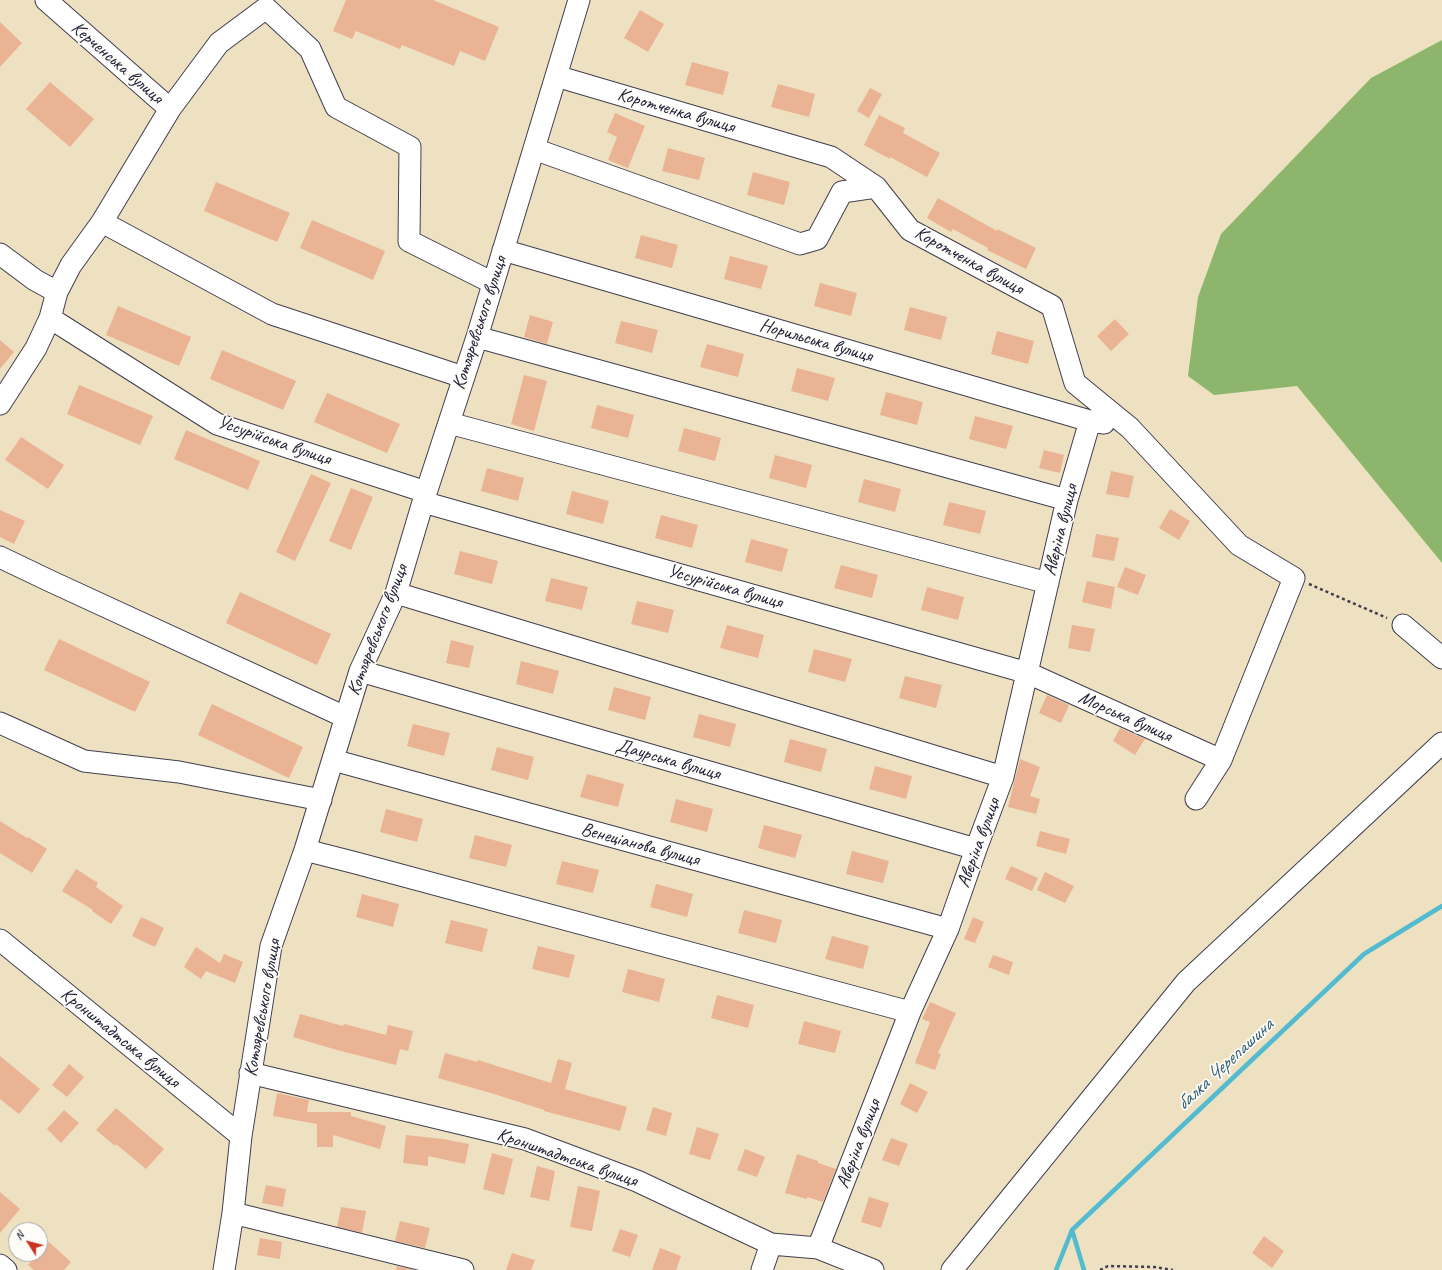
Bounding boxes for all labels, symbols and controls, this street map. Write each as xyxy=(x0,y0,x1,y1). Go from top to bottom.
street label: Керченська вулиця xyxy=(66,17,168,109)
street label: Коротченка вулиця xyxy=(615,83,737,139)
street label: Коротченка вулиця xyxy=(911,222,1027,300)
street label: Котляревського вулиця xyxy=(448,254,512,392)
street label: Норильська вулиця xyxy=(757,314,875,368)
street label: Уссурійська вулиця xyxy=(214,411,334,471)
street label: Авєріна вулиця xyxy=(1039,482,1083,578)
street label: Уссурійська вулиця xyxy=(665,560,785,614)
street label: Котляревського вулиця xyxy=(343,561,413,699)
street label: Морська вулиця xyxy=(1075,686,1175,748)
street label: Даурська вулиця xyxy=(613,734,723,786)
street label: Авєріна вулиця xyxy=(952,795,1006,891)
street label: Венеціанова вулиця xyxy=(578,818,702,872)
street label: Котляревського вулиця xyxy=(240,938,286,1078)
street label: Кронштадтська вулиця xyxy=(56,983,184,1093)
water label: балка Черепашина xyxy=(1172,1014,1278,1116)
street label: Авєріна вулиця xyxy=(832,1096,886,1192)
street label: Кронштадтська вулиця xyxy=(494,1123,640,1193)
north arrow xyxy=(8,1222,48,1262)
text: N xyxy=(11,1229,27,1242)

